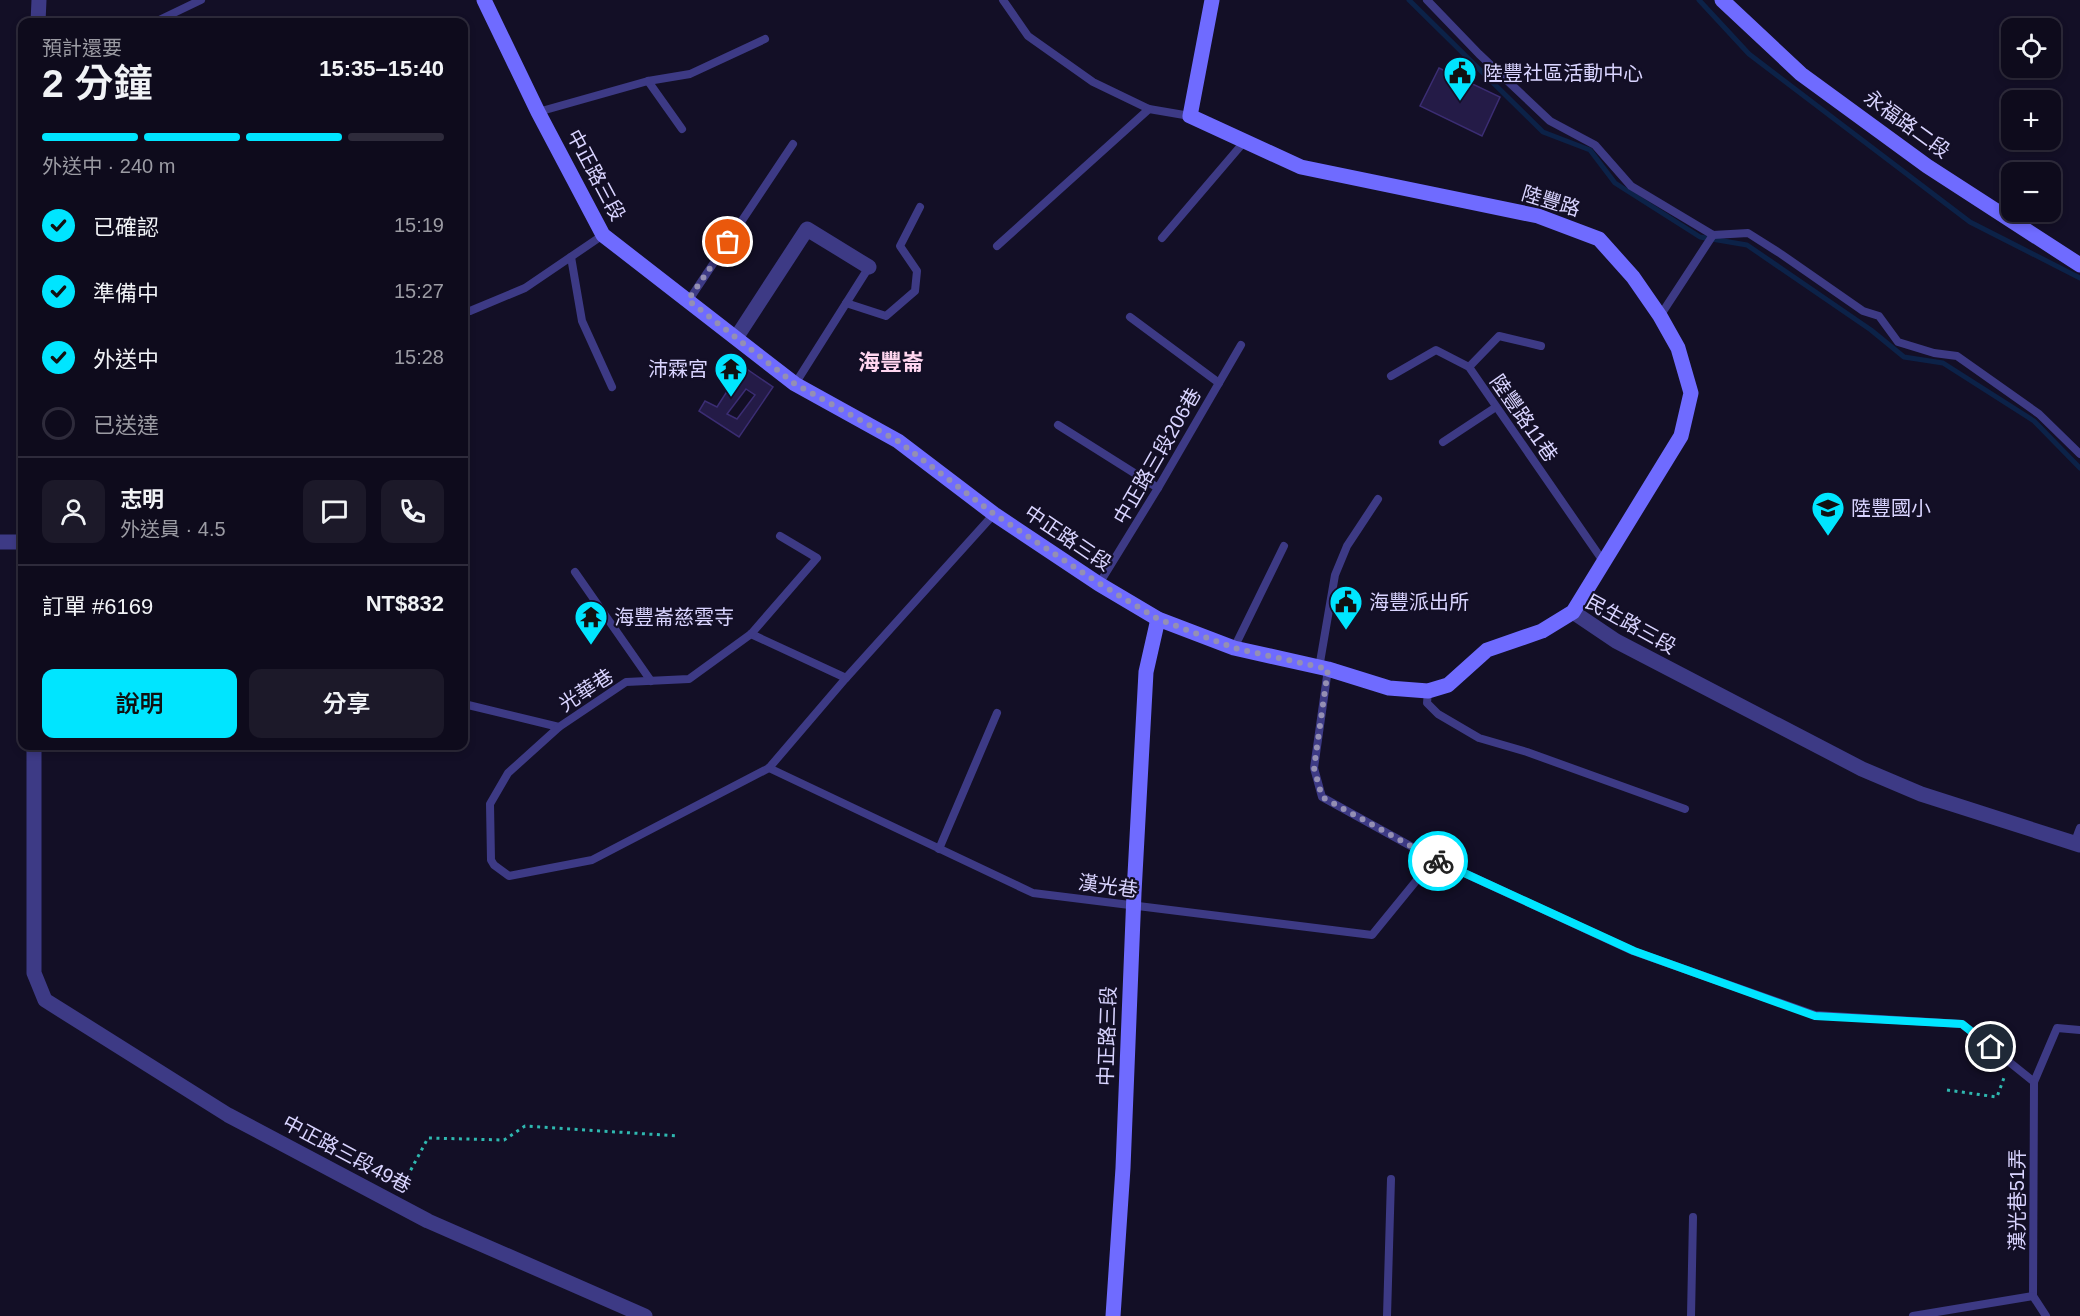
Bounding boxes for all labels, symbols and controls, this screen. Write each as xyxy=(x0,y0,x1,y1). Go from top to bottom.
map controls xyxy=(2001,18,2061,222)
button: locate xyxy=(2001,18,2061,78)
text: 預計還要 xyxy=(42,37,122,59)
public building icon: 陸豐社區活動中心 xyxy=(1442,55,1478,102)
text: 15:35–15:40 xyxy=(319,56,444,81)
text: 2 分鐘 xyxy=(42,62,153,105)
place label: 陸豐社區活動中心 xyxy=(1483,62,1643,84)
street label: 永福路二段 xyxy=(1860,86,1954,162)
button: + xyxy=(2001,90,2061,150)
street label: 中正路三段 xyxy=(563,126,629,224)
text: 外送中 · 240 m xyxy=(42,155,175,177)
button: − xyxy=(2001,162,2061,222)
street label: 陸豐路 xyxy=(1519,182,1583,220)
icon: check xyxy=(42,209,75,242)
text: 15:19 xyxy=(394,214,444,236)
text: 已確認 xyxy=(93,215,159,240)
pin xyxy=(702,216,753,267)
icon: bag xyxy=(711,225,744,258)
icon: check xyxy=(42,275,75,308)
text: 15:27 xyxy=(394,280,444,302)
text: 準備中 xyxy=(93,281,159,306)
icon: check xyxy=(42,341,75,374)
text: 15:28 xyxy=(394,346,444,368)
text: 外送中 xyxy=(93,347,159,372)
district label: 海豐崙 xyxy=(858,350,924,375)
temple icon: 沛霖宮 xyxy=(713,351,749,398)
place label: 沛霖宮 xyxy=(648,358,708,380)
street label: 陸豐路11巷 xyxy=(1486,370,1562,466)
street label: 中正路三段206巷 xyxy=(1109,384,1205,528)
text: 已送達 xyxy=(93,413,159,438)
button: person xyxy=(42,480,105,543)
button: chat xyxy=(303,480,366,543)
button: phone xyxy=(381,480,444,543)
text: 志明 xyxy=(120,487,164,512)
school or university icon: 陸豐國小 xyxy=(1810,490,1846,537)
place label: 陸豐國小 xyxy=(1851,497,1931,519)
street label: 中正路三段 xyxy=(1020,501,1116,575)
text: 外送員 · 4.5 xyxy=(120,518,226,540)
public building icon: 海豐派出所 xyxy=(1328,584,1364,631)
street label: 民生路三段 xyxy=(1582,590,1680,658)
text: NT$832 xyxy=(366,591,444,616)
place label: 海豐派出所 xyxy=(1369,591,1469,613)
text: 訂單 #6169 xyxy=(42,594,153,619)
temple icon: 海豐崙慈雲寺 xyxy=(573,599,609,646)
place label: 海豐崙慈雲寺 xyxy=(614,606,734,628)
street label: 光華巷 xyxy=(555,664,617,716)
button: 說明 xyxy=(42,669,237,738)
button: 分享 xyxy=(249,669,444,738)
courier xyxy=(1408,831,1468,891)
icon: bike xyxy=(1422,845,1455,878)
street label: 漢光巷 xyxy=(1077,871,1139,901)
street label: 中正路三段 xyxy=(1094,986,1120,1086)
pin xyxy=(1965,1021,2016,1072)
icon: home xyxy=(1974,1030,2007,1063)
street label: 中正路三段49巷 xyxy=(279,1111,415,1197)
street label: 漢光巷51弄 xyxy=(2006,1149,2028,1251)

